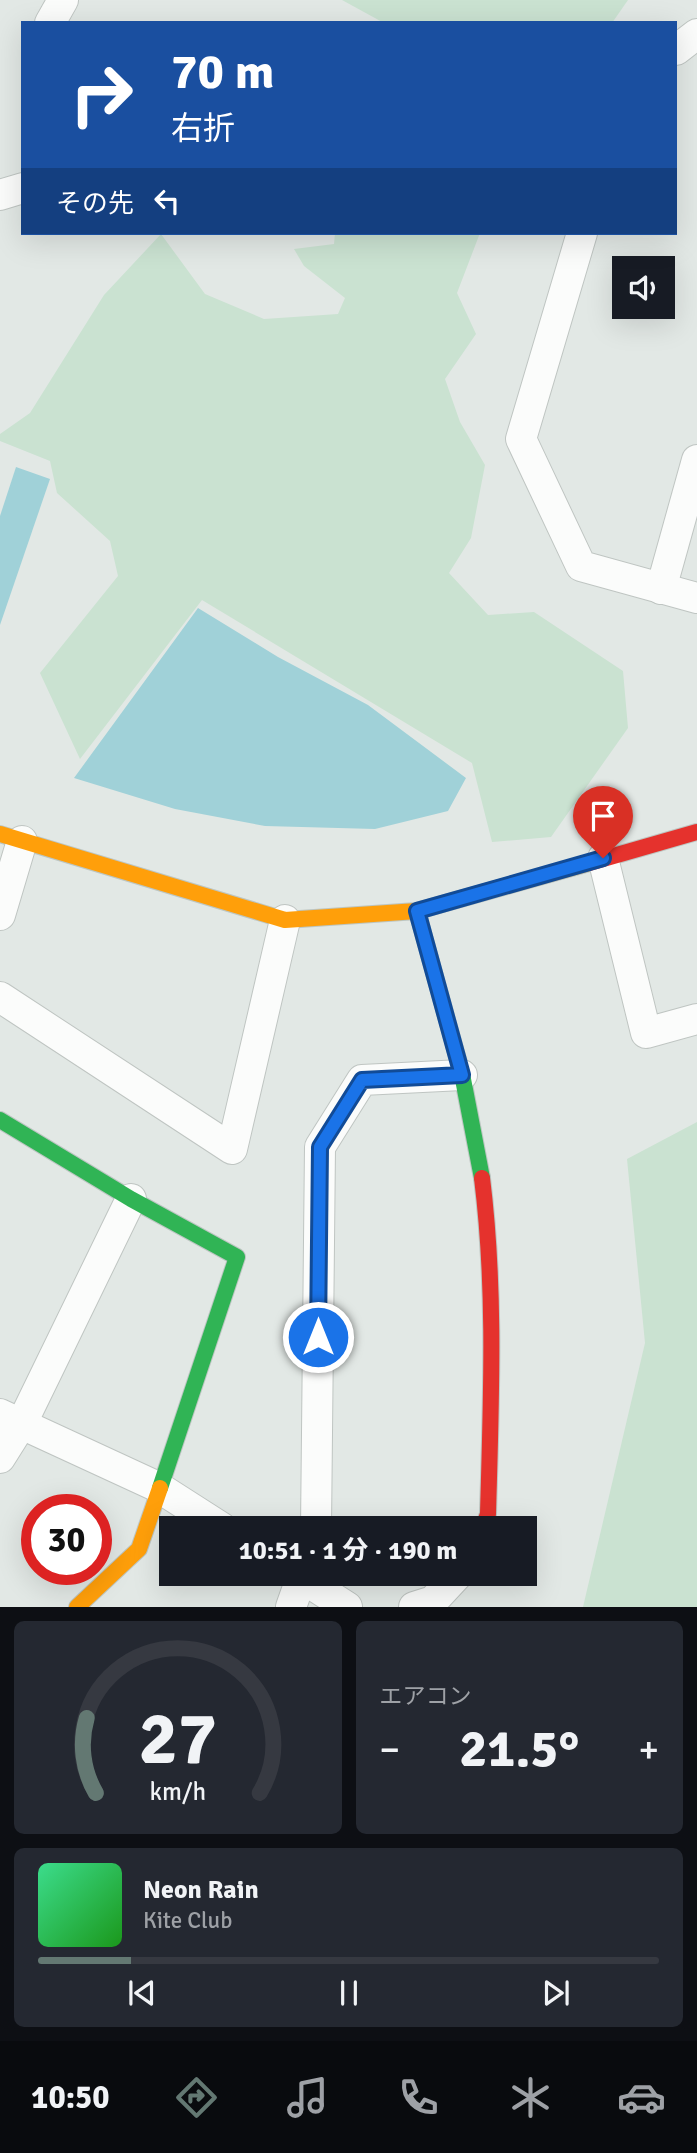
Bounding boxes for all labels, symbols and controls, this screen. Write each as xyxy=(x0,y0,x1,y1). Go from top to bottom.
text: 70 m xyxy=(171,42,274,102)
icon: right xyxy=(56,49,147,140)
text: 右折 xyxy=(171,109,235,148)
icon: left xyxy=(148,182,186,220)
text: その先 xyxy=(56,188,134,220)
map controls xyxy=(612,256,675,319)
button: sound xyxy=(612,256,675,319)
pin xyxy=(573,786,633,858)
icon: arrive xyxy=(584,797,622,835)
position arrow xyxy=(281,1300,355,1374)
speed limit sign: 30 xyxy=(21,1494,112,1585)
text: 10:51 · 1 分 · 190 m xyxy=(239,1535,457,1567)
text: エアコン xyxy=(380,1682,472,1711)
text: 27 xyxy=(138,1696,217,1785)
text: 21.5° xyxy=(459,1717,579,1781)
text: − xyxy=(380,1726,400,1773)
text: + xyxy=(638,1726,659,1773)
text: km/h xyxy=(149,1776,206,1807)
text: Neon Rain xyxy=(143,1874,259,1906)
text: Kite Club xyxy=(143,1906,232,1935)
icon: previous xyxy=(123,1974,161,2012)
icon: pause xyxy=(330,1974,368,2012)
icon: next xyxy=(537,1974,575,2012)
icon: directions xyxy=(172,2073,221,2122)
icon: music xyxy=(283,2073,332,2122)
icon: phone xyxy=(394,2073,443,2122)
icon: climate xyxy=(506,2073,555,2122)
icon: car xyxy=(617,2073,666,2122)
text: 10:50 xyxy=(31,2078,110,2117)

